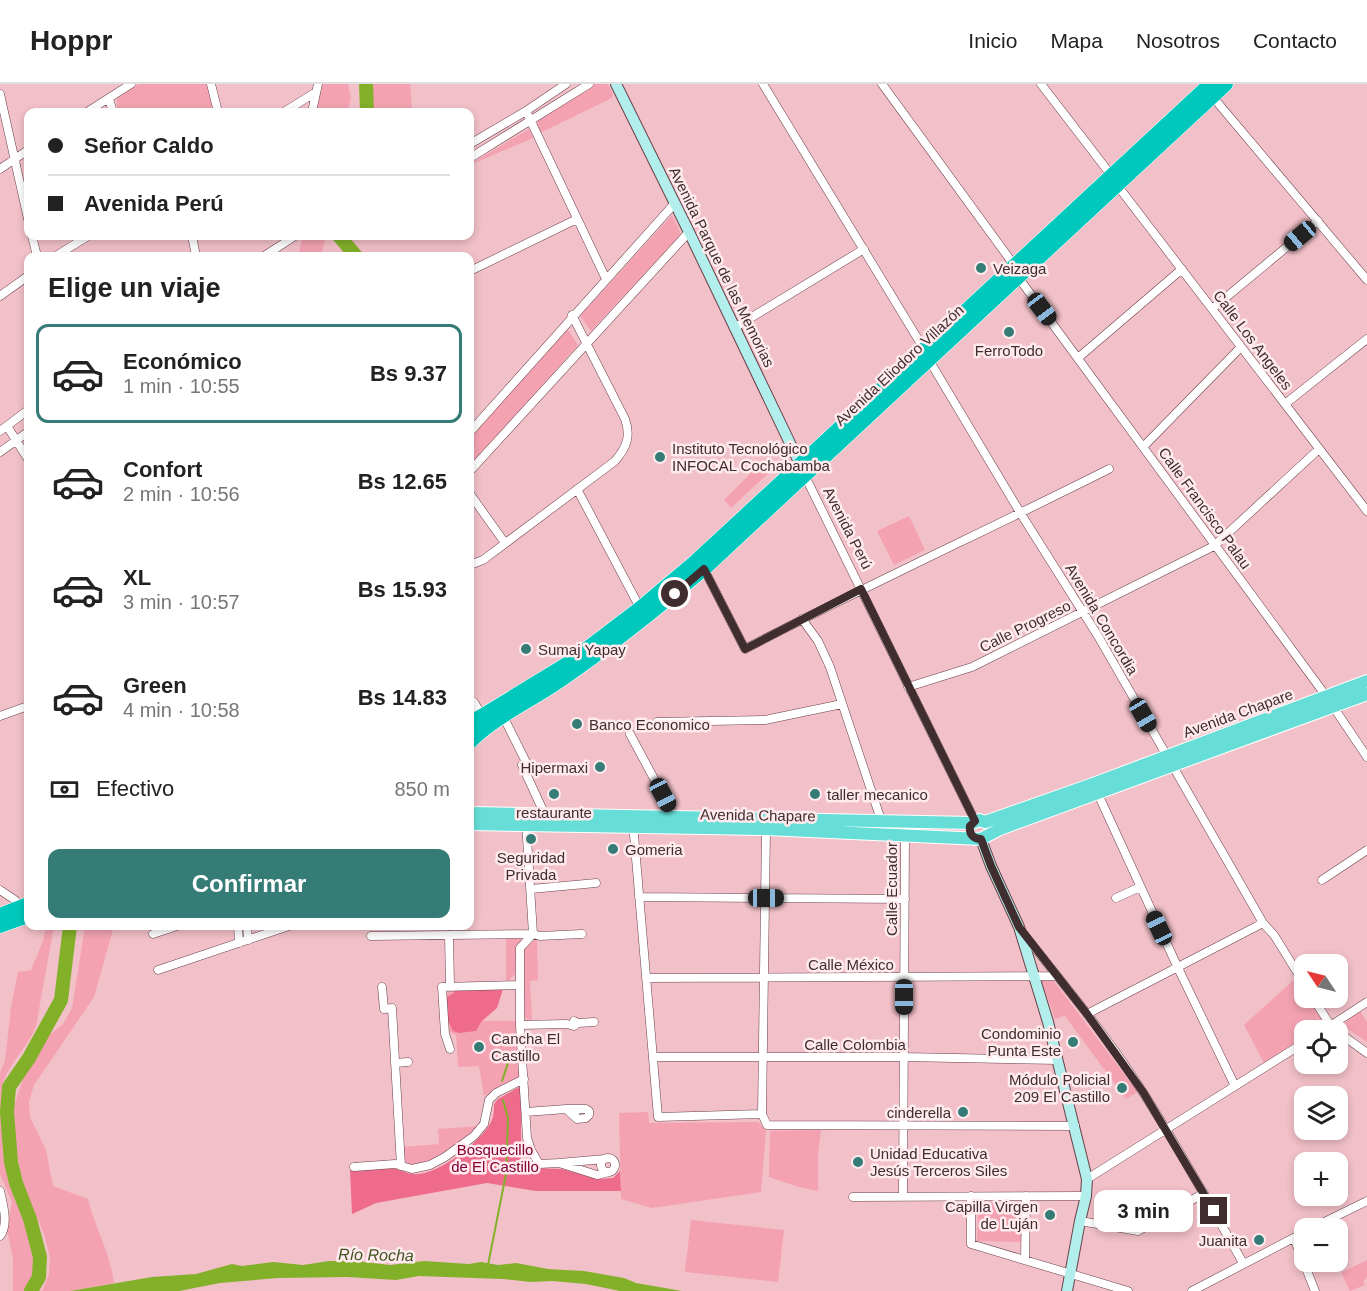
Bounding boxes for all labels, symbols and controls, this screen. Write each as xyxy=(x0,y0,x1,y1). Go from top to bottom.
text: Hoppr xyxy=(30,25,112,56)
text: Inicio xyxy=(968,29,1017,52)
text: Mapa xyxy=(1050,29,1103,52)
text: Nosotros xyxy=(1136,29,1220,52)
text: Contacto xyxy=(1253,29,1337,52)
text: Señor Caldo xyxy=(84,133,214,158)
street label: Avenida Parque de las Memorias xyxy=(666,164,778,370)
text: Avenida Perú xyxy=(84,191,224,216)
car xyxy=(1280,218,1320,254)
place label: Veizaga xyxy=(993,260,1047,277)
marker: Veizaga xyxy=(974,261,988,275)
text: Elige un viaje xyxy=(48,273,221,303)
street label: Calle Los Angeles xyxy=(1210,287,1296,393)
car xyxy=(1024,289,1060,329)
street label: Avenida Eliodoro Villazón xyxy=(831,301,967,429)
marker: FerroTodo xyxy=(1002,325,1016,339)
place label: FerroTodo xyxy=(975,342,1043,359)
icon: car xyxy=(51,347,105,401)
text: Económico xyxy=(123,349,242,374)
text: Bs 9.37 xyxy=(370,361,447,386)
text: 1 min · 10:55 xyxy=(123,375,240,397)
place label: Instituto Tecnológico INFOCAL Cochabamba xyxy=(672,440,831,474)
street label: Calle Francisco Palau xyxy=(1155,444,1255,572)
marker: Instituto Tecnológico INFOCAL Cochabamba xyxy=(653,450,667,464)
icon: car xyxy=(51,455,105,509)
text: Confort xyxy=(123,457,202,482)
text: Bs 12.65 xyxy=(358,469,447,494)
text: 2 min · 10:56 xyxy=(123,483,240,505)
street label: Avenida Perú xyxy=(820,484,876,572)
street label: Avenida Concordia xyxy=(1062,560,1142,678)
icon: car xyxy=(51,563,105,617)
text: XL xyxy=(123,565,151,590)
text: Bs 15.93 xyxy=(358,577,447,602)
route start xyxy=(661,580,688,607)
text: 3 min · 10:57 xyxy=(123,591,240,613)
street label: Calle Progreso xyxy=(977,597,1073,655)
place label: Sumaj Yapay xyxy=(538,641,626,658)
marker: Sumaj Yapay xyxy=(519,642,533,656)
icon: car xyxy=(51,671,105,725)
text: Green xyxy=(123,673,187,698)
text: Bs 14.83 xyxy=(358,685,447,710)
street label: Avenida Chapare xyxy=(1181,685,1295,741)
car xyxy=(1126,695,1160,735)
text: 4 min · 10:58 xyxy=(123,699,240,721)
place label: Banco Economico xyxy=(589,716,710,733)
marker: Banco Economico xyxy=(570,717,584,731)
place label: Hipermaxi xyxy=(520,759,588,776)
marker: Hipermaxi xyxy=(593,760,607,774)
icon: cash xyxy=(48,773,81,806)
car xyxy=(647,775,679,815)
text: Efectivo xyxy=(96,776,174,801)
text: 850 m xyxy=(394,778,450,800)
place label: taller mecanico xyxy=(827,786,928,803)
marker: restaurante xyxy=(547,787,561,801)
marker: taller mecanico xyxy=(808,787,822,801)
place label: restaurante xyxy=(516,804,592,821)
street label: Avenida Chapare xyxy=(700,805,816,825)
marker: Seguridad Privada xyxy=(524,832,538,846)
place label: Gomeria xyxy=(625,841,683,858)
marker: Gomeria xyxy=(606,842,620,856)
street label: Calle Ecuador xyxy=(883,842,900,936)
button: Confirmar xyxy=(48,849,450,918)
place label: Seguridad Privada xyxy=(497,849,565,883)
car xyxy=(748,889,784,907)
car xyxy=(1143,908,1175,948)
north arrow xyxy=(1294,954,1348,1008)
map controls xyxy=(1294,954,1348,1272)
street label: Calle México xyxy=(808,956,894,973)
car xyxy=(895,979,913,1015)
button: locate xyxy=(1294,1020,1348,1074)
place label: Condominio Punta Este xyxy=(981,1025,1061,1059)
place label: Cancha El Castillo xyxy=(491,1030,560,1064)
marker: Condominio Punta Este xyxy=(1066,1035,1080,1049)
street label: Calle Colombia xyxy=(804,1036,907,1053)
marker: Cancha El Castillo xyxy=(472,1040,486,1054)
place label: Módulo Policial 209 El Castillo xyxy=(1009,1071,1110,1105)
marker: Módulo Policial 209 El Castillo xyxy=(1115,1081,1129,1095)
button: layers xyxy=(1294,1086,1348,1140)
place label: cinderella xyxy=(887,1104,952,1121)
marker: cinderella xyxy=(956,1105,970,1119)
park label: Bosquecillo de El Castillo xyxy=(451,1141,539,1175)
place label: Unidad Educativa Jesús Terceros Siles xyxy=(870,1145,1007,1179)
button: + xyxy=(1294,1152,1348,1206)
marker: Unidad Educativa Jesús Terceros Siles xyxy=(851,1155,865,1169)
callout: 3 min xyxy=(1094,1190,1193,1232)
route end xyxy=(1200,1197,1227,1224)
place label: Capilla Virgen de Luján xyxy=(945,1198,1038,1232)
text: 3 min xyxy=(1117,1200,1170,1222)
marker: Capilla Virgen de Luján xyxy=(1043,1208,1057,1222)
button: − xyxy=(1294,1218,1348,1272)
place label: Juanita xyxy=(1199,1232,1248,1249)
marker: Juanita xyxy=(1252,1233,1266,1247)
water label: Río Rocha xyxy=(338,1246,414,1264)

